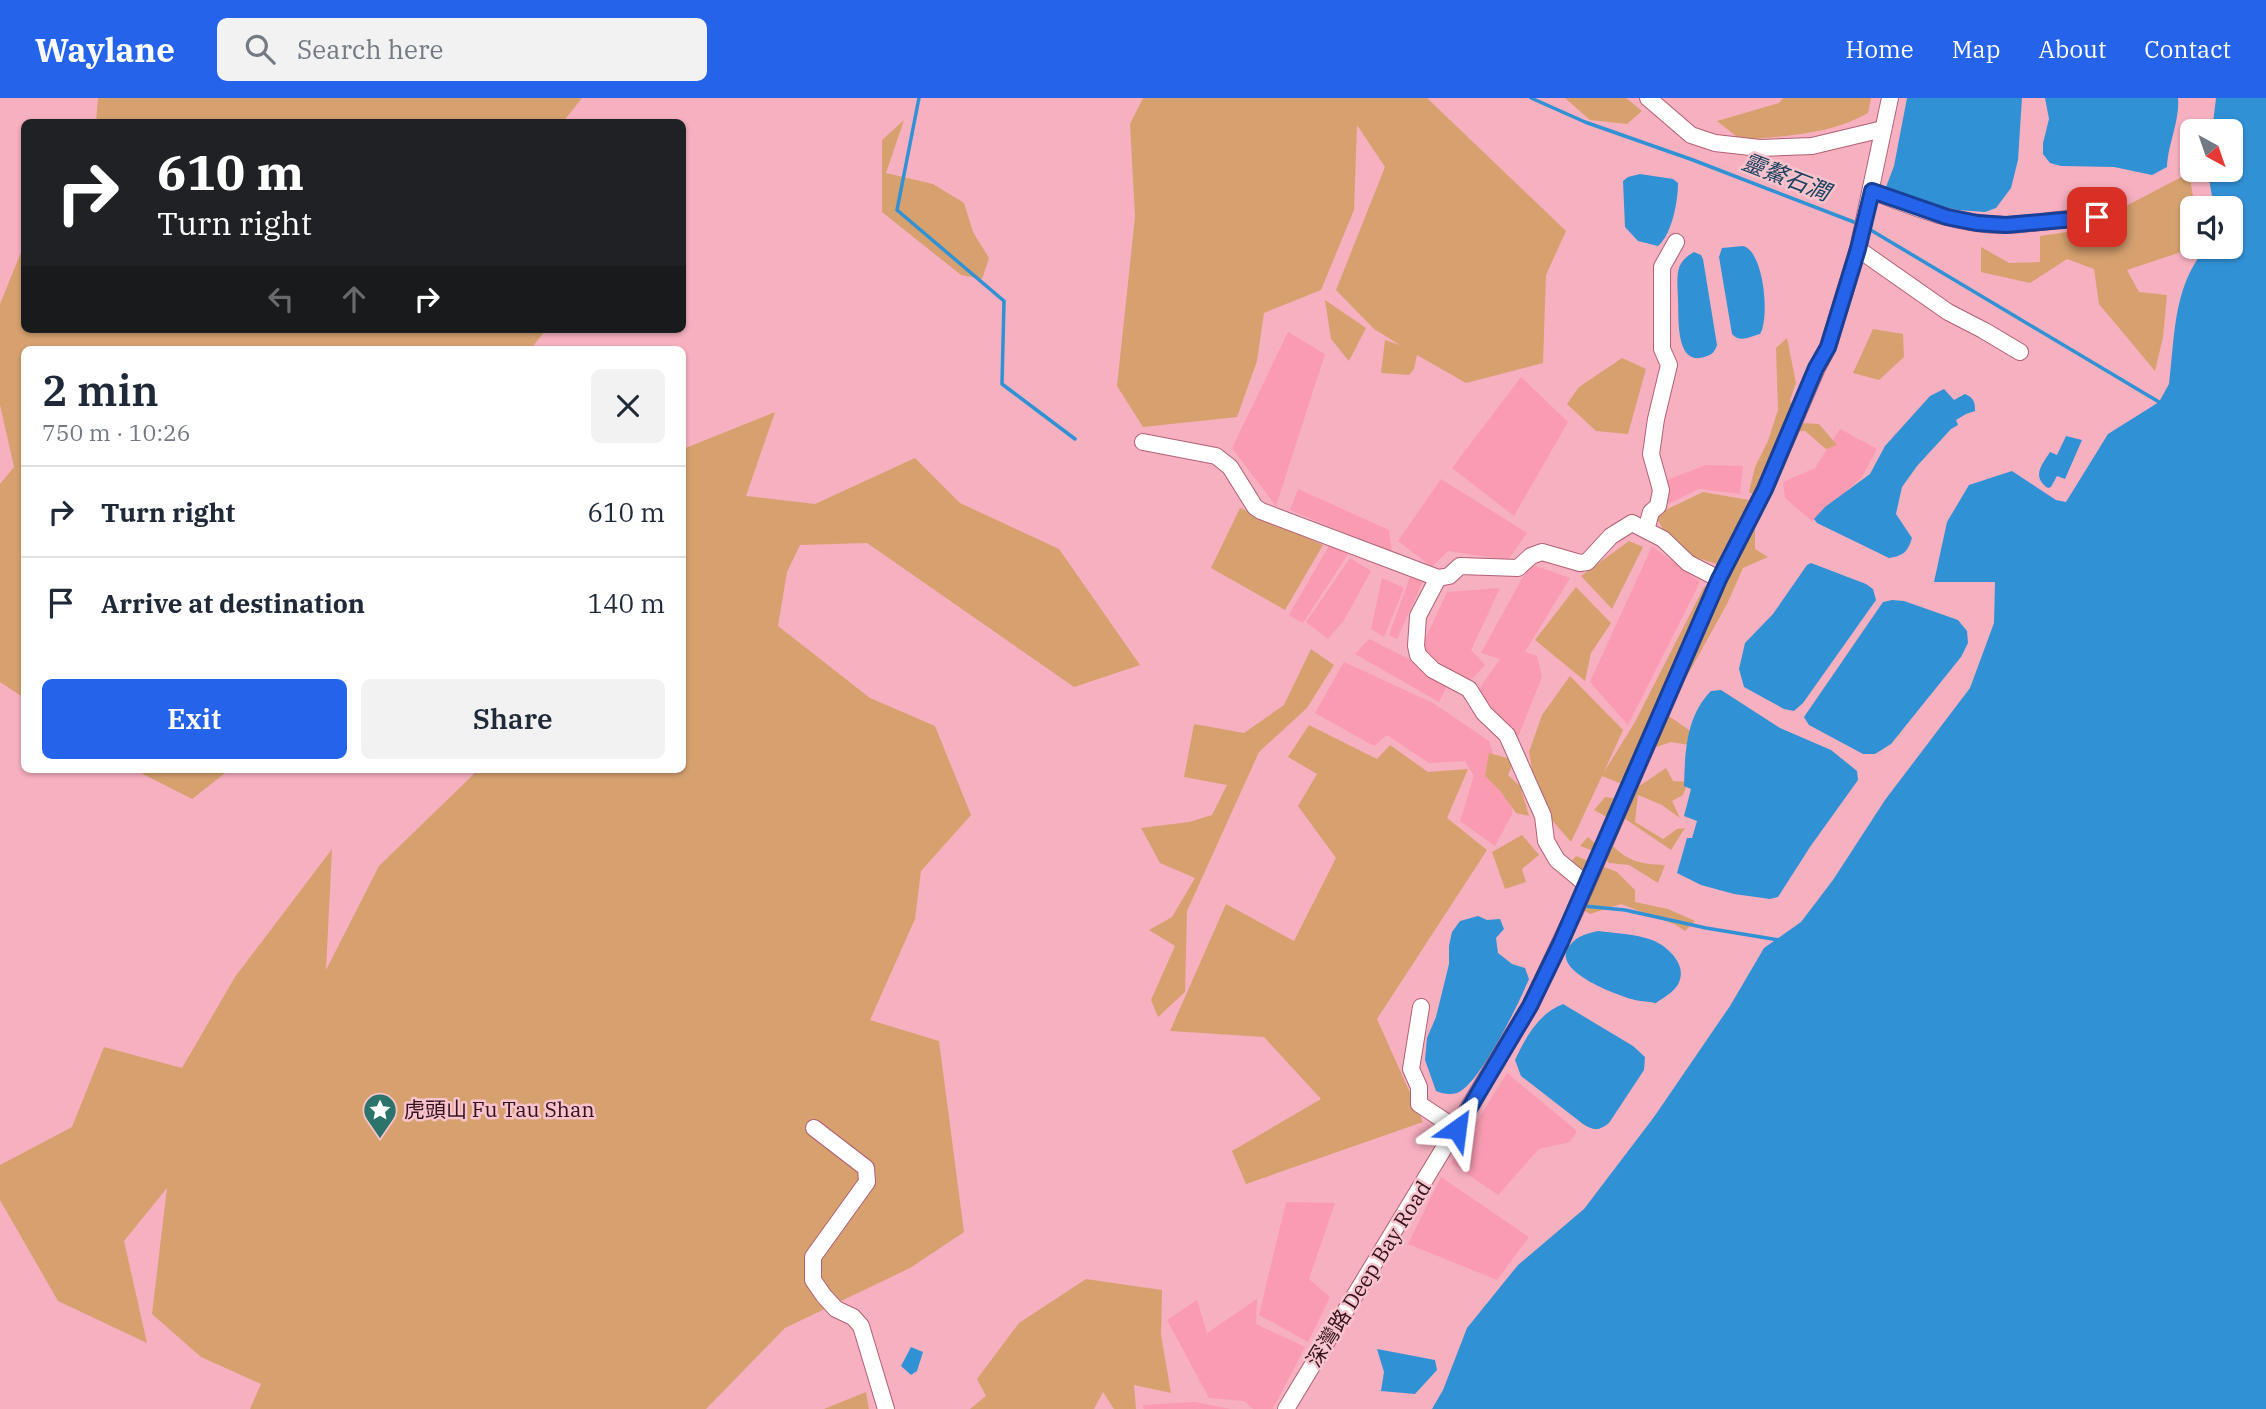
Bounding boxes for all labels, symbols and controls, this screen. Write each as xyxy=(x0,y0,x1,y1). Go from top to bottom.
search box xyxy=(217,18,707,81)
text: Waylane xyxy=(35,28,175,71)
icon: search xyxy=(241,30,279,68)
text: Search here xyxy=(297,32,443,66)
text: Home xyxy=(1846,33,1914,65)
text: Map xyxy=(1952,33,2000,65)
text: About xyxy=(2038,33,2106,65)
text: Contact xyxy=(2144,33,2231,65)
north arrow xyxy=(2180,119,2244,182)
map controls xyxy=(2180,119,2243,259)
text: 610 m xyxy=(157,140,304,203)
water label: 靈鰲石澗 xyxy=(1738,146,1837,208)
icon: right xyxy=(42,147,133,238)
pin xyxy=(2067,187,2127,247)
button: sound xyxy=(2180,196,2243,259)
icon: arrive xyxy=(2078,198,2116,236)
text: Turn right xyxy=(157,202,312,244)
icon: left xyxy=(262,280,300,318)
icon: ahead xyxy=(335,280,373,318)
icon: right xyxy=(408,280,446,318)
text: 2 min xyxy=(42,363,159,418)
button: close xyxy=(591,369,665,443)
text: 750 m · 10:26 xyxy=(42,417,191,447)
icon: right xyxy=(42,493,80,531)
text: Turn right xyxy=(101,495,235,529)
text: 610 m xyxy=(587,495,665,529)
icon: arrive xyxy=(42,584,80,622)
text: Arrive at destination xyxy=(101,586,365,620)
text: 140 m xyxy=(587,586,665,620)
button: Exit xyxy=(42,679,347,759)
button: Share xyxy=(361,679,665,759)
place icon: 虎頭山 Fu Tau Shan xyxy=(361,1091,399,1140)
position arrow xyxy=(1420,1092,1494,1166)
place label: 虎頭山 Fu Tau Shan xyxy=(404,1095,595,1123)
street label: 深灣路 Deep Bay Road xyxy=(1299,1175,1437,1372)

